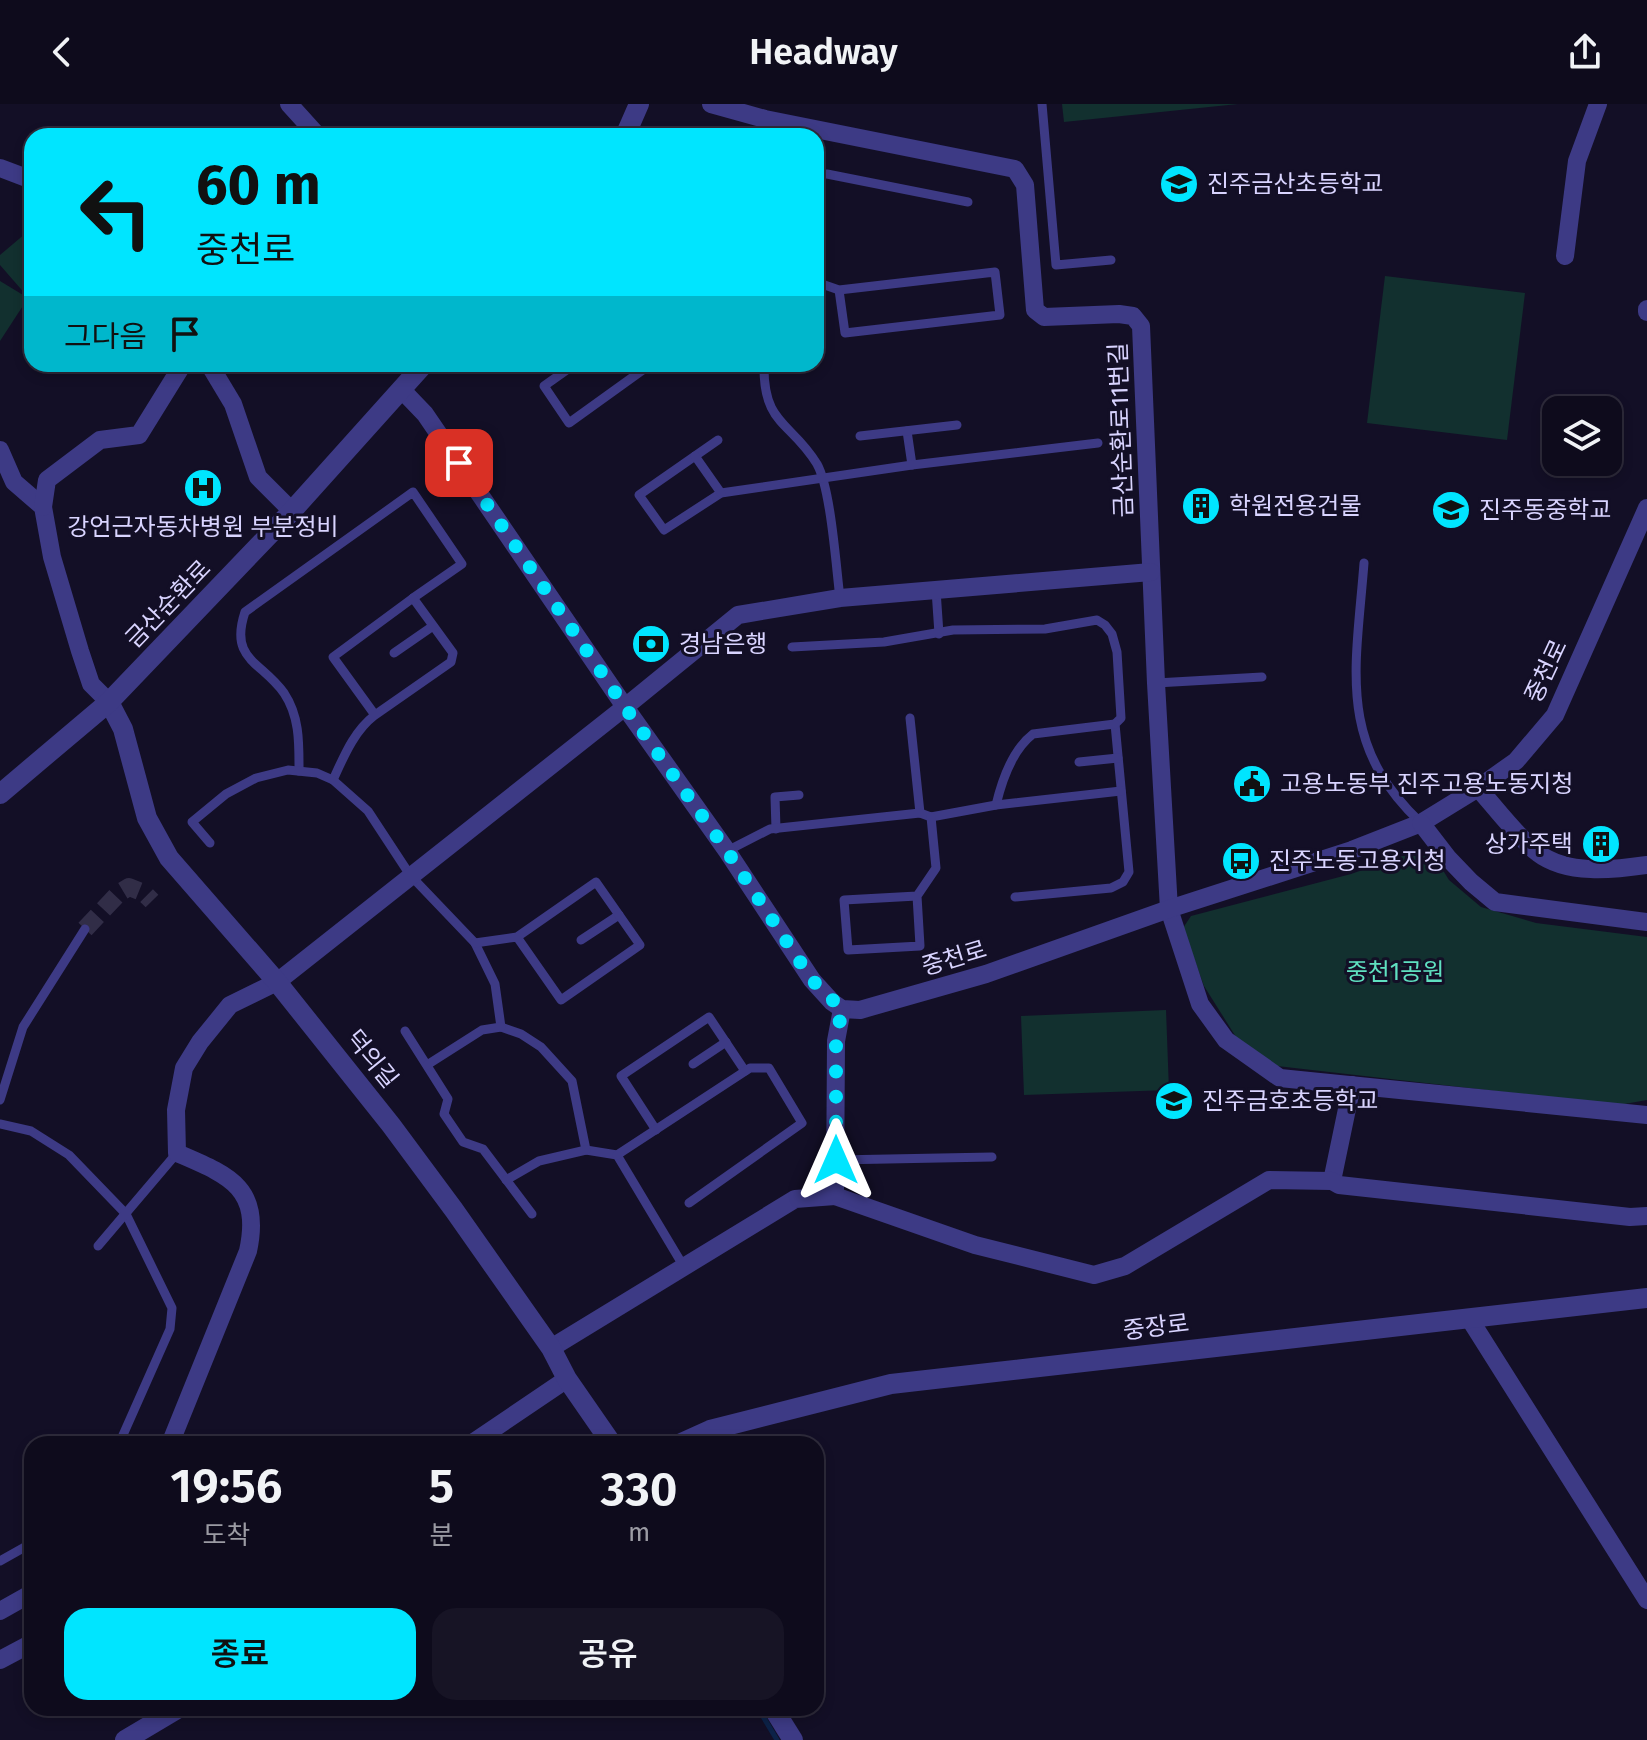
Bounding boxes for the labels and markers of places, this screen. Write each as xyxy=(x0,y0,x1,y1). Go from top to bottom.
school or university icon: 진주금산초등학교 xyxy=(1158,163,1200,205)
place label: 진주금산초등학교 xyxy=(1207,170,1384,198)
pin xyxy=(425,429,493,497)
hospital icon: 강언근자동차병원 부분정비 xyxy=(182,467,224,509)
building icon: 학원전용건물 xyxy=(1180,485,1222,527)
school or university icon: 진주동중학교 xyxy=(1430,489,1472,531)
place label: 학원전용건물 xyxy=(1229,492,1361,520)
place label: 진주동중학교 xyxy=(1479,496,1611,524)
place label: 강언근자동차병원 부분정비 xyxy=(67,513,339,541)
bank icon: 경남은행 xyxy=(630,623,672,665)
place label: 경남은행 xyxy=(679,630,767,658)
public building icon: 고용노동부 진주고용노동지청 xyxy=(1231,763,1273,805)
place label: 고용노동부 진주고용노동지청 xyxy=(1280,770,1573,798)
building icon: 상가주택 xyxy=(1580,823,1622,865)
place label: 상가주택 xyxy=(1485,830,1573,858)
bus stop icon: 진주노동고용지청 xyxy=(1220,840,1262,882)
place label: 진주노동고용지청 xyxy=(1269,847,1446,875)
school or university icon: 진주금호초등학교 xyxy=(1153,1080,1195,1122)
place label: 진주금호초등학교 xyxy=(1202,1087,1379,1115)

